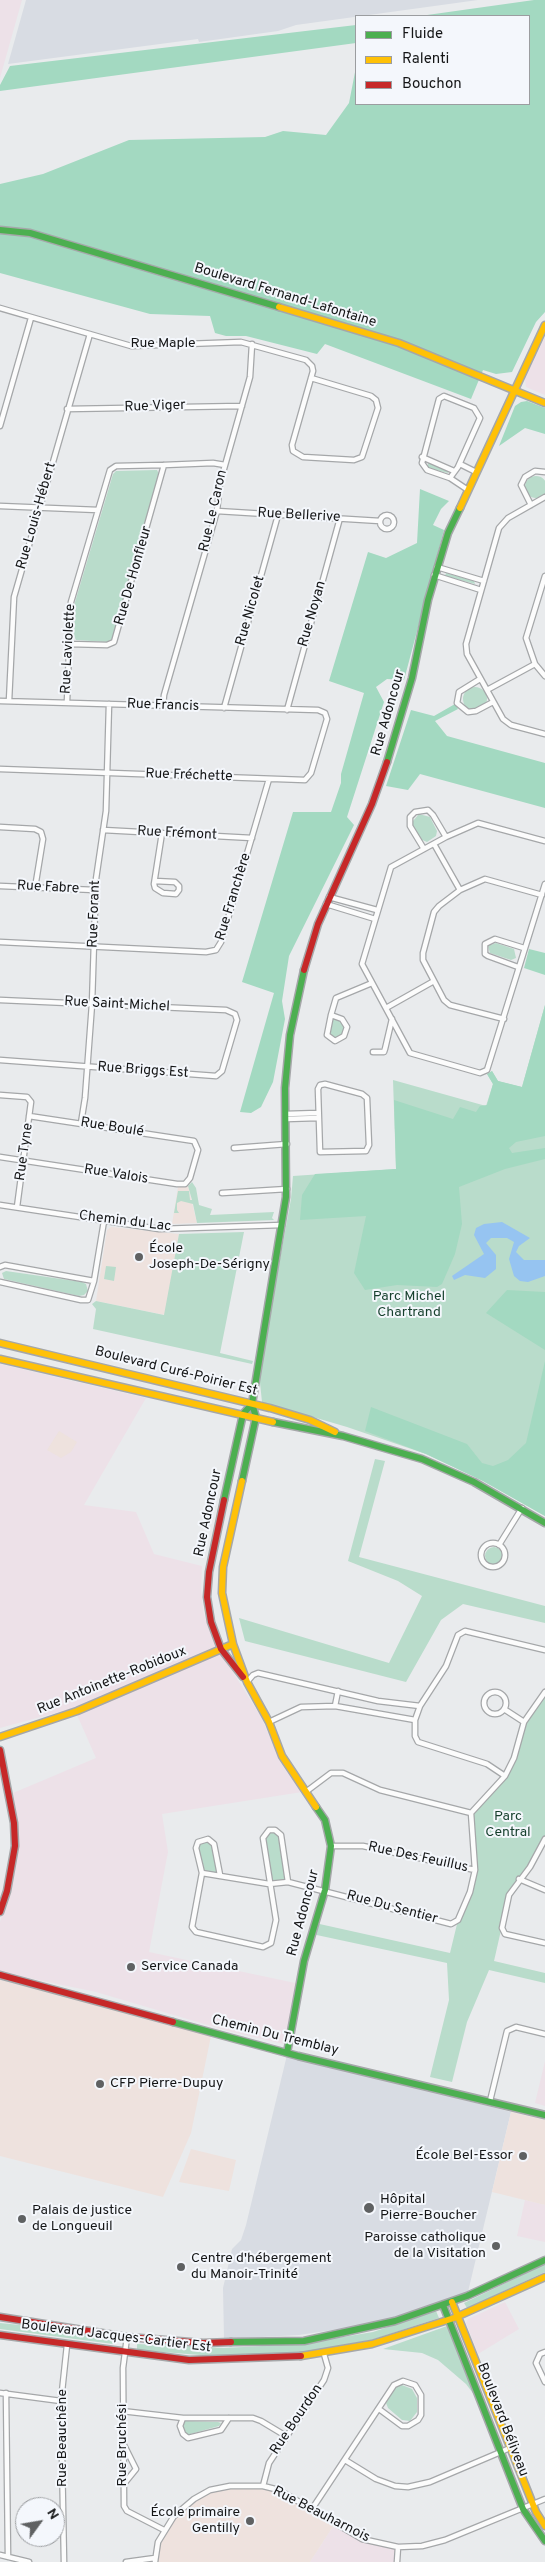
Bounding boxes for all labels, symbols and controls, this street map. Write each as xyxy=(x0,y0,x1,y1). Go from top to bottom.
legend xyxy=(355,15,530,105)
text: Fluide xyxy=(402,25,443,44)
text: Ralenti xyxy=(402,50,449,69)
text: Bouchon xyxy=(402,75,462,94)
street label: Boulevard Fernand-Lafontaine xyxy=(192,260,378,332)
street label: Rue Maple xyxy=(130,336,196,352)
street label: Rue Viger xyxy=(124,398,186,416)
street label: Rue Louis-Hébert xyxy=(14,460,60,572)
street label: Rue Le Caron xyxy=(196,468,232,554)
street label: Rue Bellerive xyxy=(257,505,341,527)
street label: Rue De Honfleur xyxy=(112,524,156,628)
street label: Rue Nicolet xyxy=(233,574,269,648)
street label: Rue Noyan xyxy=(296,579,330,649)
street label: Rue Laviolette xyxy=(58,603,80,695)
street label: Rue Adoncour xyxy=(369,668,409,758)
street label: Rue Francis xyxy=(126,696,200,716)
street label: Rue Fréchette xyxy=(145,766,233,786)
street label: Rue Frémont xyxy=(137,824,217,844)
street label: Rue Franchère xyxy=(213,851,255,943)
street label: Rue Fabre xyxy=(16,878,80,898)
street label: Rue Forant xyxy=(85,880,105,948)
street label: Rue Saint-Michel xyxy=(64,994,170,1016)
street label: Rue Briggs Est xyxy=(97,1059,189,1083)
street label: Rue Boulé xyxy=(79,1115,145,1141)
street label: Rue Tyne xyxy=(13,1122,37,1182)
street label: Rue Valois xyxy=(83,1162,149,1188)
street label: Chemin du Lac xyxy=(78,1208,172,1236)
place label: École Joseph-De-Sérigny xyxy=(149,1241,270,1274)
marker: École Joseph-De-Sérigny xyxy=(133,1251,145,1263)
park label: Parc Michel Chartrand xyxy=(373,1289,445,1321)
street label: Boulevard Curé-Poirier Est xyxy=(93,1344,259,1400)
street label: Rue Adoncour xyxy=(192,1468,226,1558)
street label: Rue Antoinette-Robidoux xyxy=(35,1643,189,1719)
park label: Parc Central xyxy=(485,1809,531,1841)
street label: Rue Des Feuillus xyxy=(366,1839,470,1877)
street label: Rue Adoncour xyxy=(284,1868,324,1958)
street label: Rue Du Sentier xyxy=(345,1888,439,1928)
place label: Service Canada xyxy=(141,1959,238,1975)
marker: Service Canada xyxy=(125,1961,137,1973)
street label: Chemin Du Tremblay xyxy=(210,2012,340,2060)
place label: CFP Pierre-Dupuy xyxy=(110,2076,223,2092)
marker: CFP Pierre-Dupuy xyxy=(94,2078,106,2090)
place label: École Bel-Essor xyxy=(415,2148,513,2164)
marker: École Bel-Essor xyxy=(517,2150,529,2162)
place label: Hôpital Pierre-Boucher xyxy=(380,2192,477,2224)
marker: Hôpital Pierre-Boucher xyxy=(362,2201,376,2215)
place label: Palais de justice de Longueuil xyxy=(32,2203,132,2236)
marker: Palais de justice de Longueuil xyxy=(16,2213,28,2225)
place label: Paroisse catholique de la Visitation xyxy=(364,2230,486,2262)
marker: Paroisse catholique de la Visitation xyxy=(490,2240,502,2252)
place label: Centre d'hébergement du Manoir-Trinité xyxy=(191,2251,332,2284)
marker: Centre d'hébergement du Manoir-Trinité xyxy=(175,2261,187,2273)
street label: Boulevard Jacques-Cartier Est xyxy=(20,2317,212,2357)
street label: Boulevard Béliveau xyxy=(473,2361,531,2479)
street label: Rue Bourdon xyxy=(267,2382,327,2458)
street label: Rue Beauchêne xyxy=(55,2389,71,2487)
street label: Rue Bruchési xyxy=(115,2404,131,2486)
street label: Rue Beauharnois xyxy=(270,2483,372,2547)
north arrow xyxy=(15,2497,65,2547)
place label: École primaire Gentilly xyxy=(150,2505,240,2538)
text: N xyxy=(42,2506,62,2523)
marker: École primaire Gentilly xyxy=(244,2515,256,2527)

